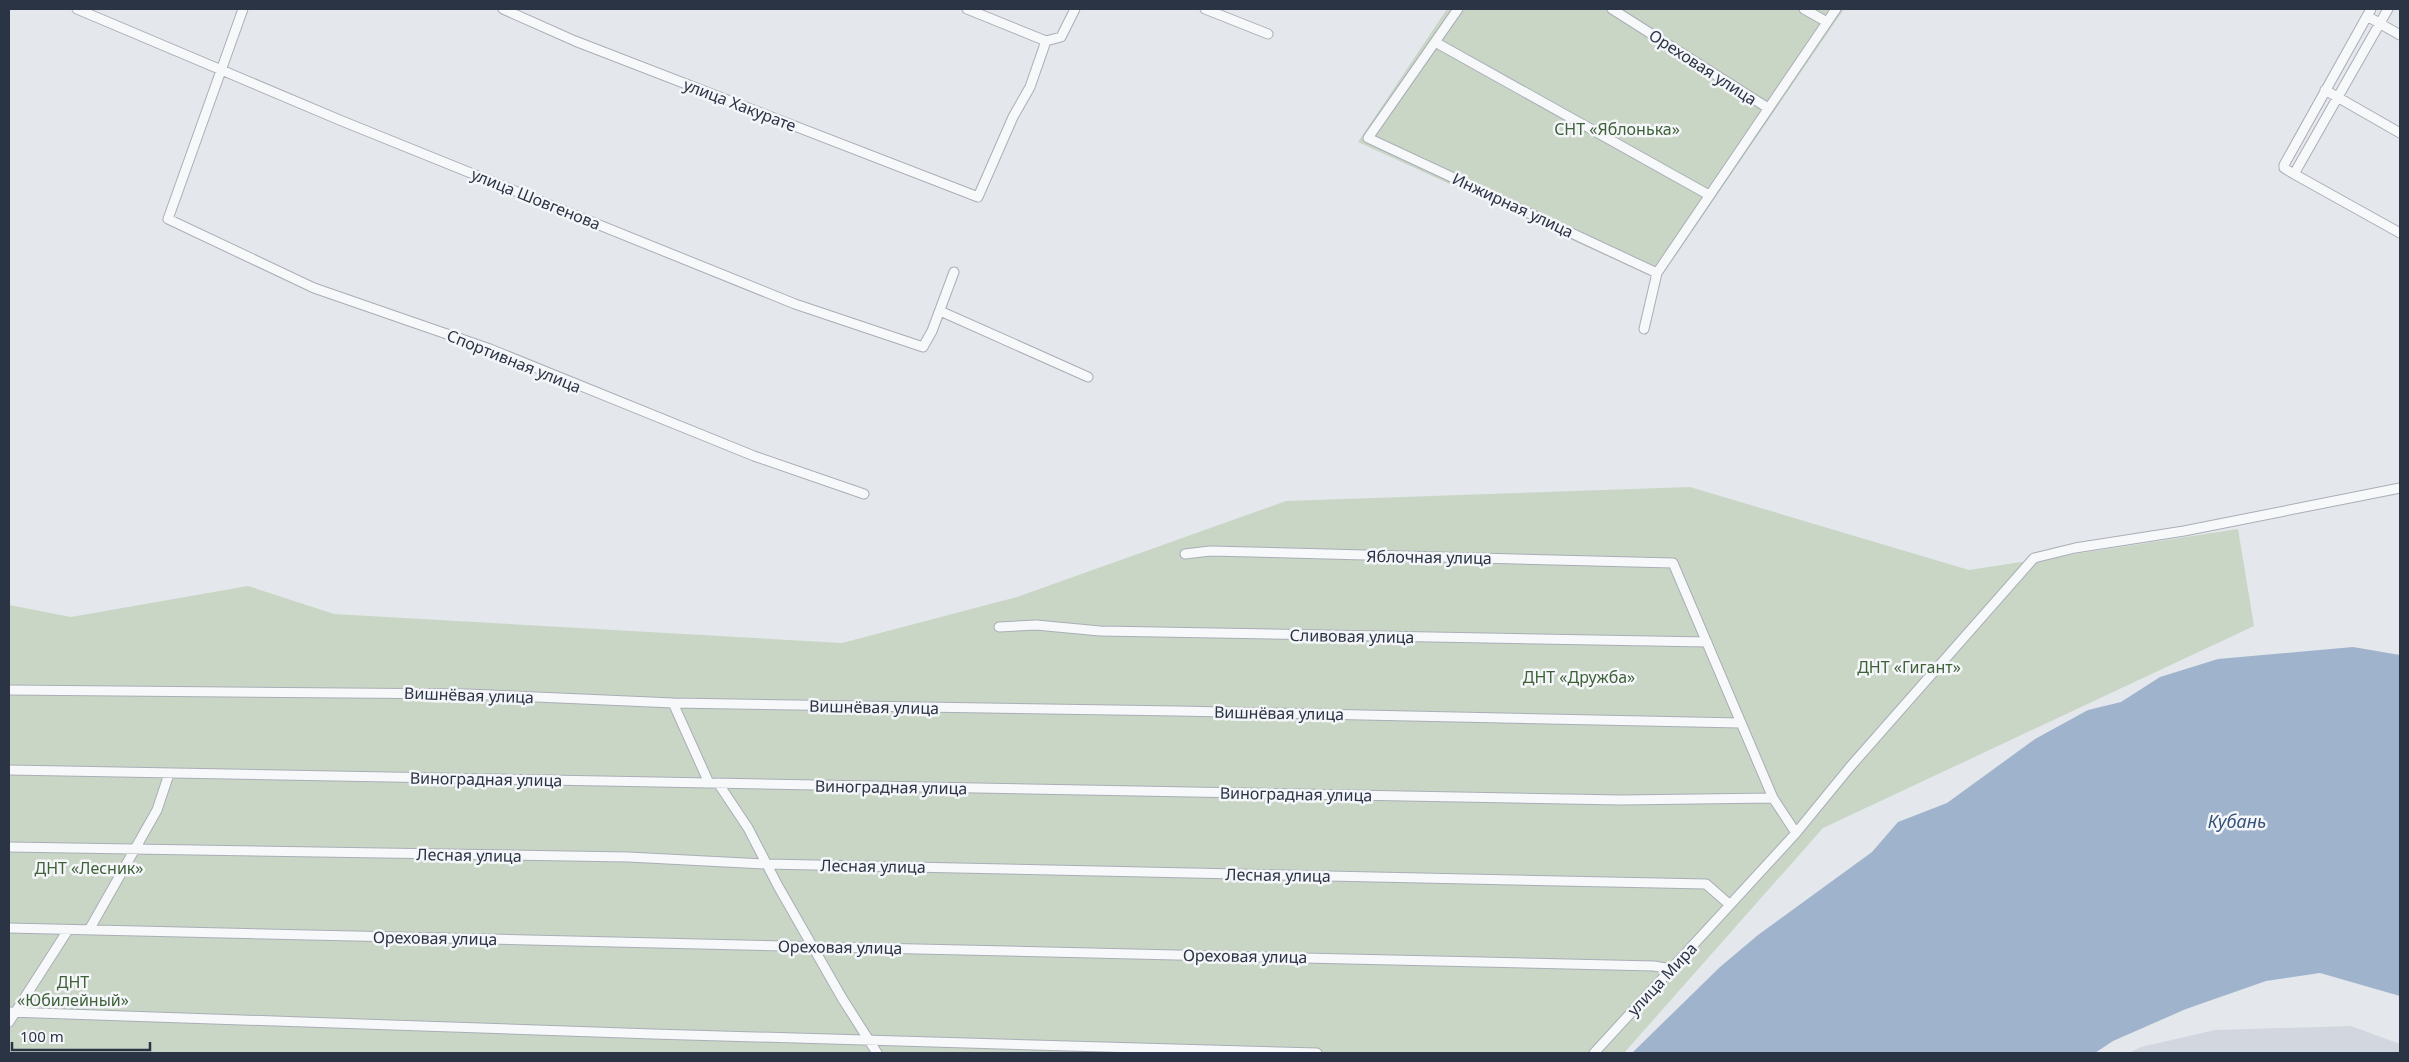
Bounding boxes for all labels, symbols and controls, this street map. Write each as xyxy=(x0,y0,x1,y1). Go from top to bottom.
street label: Ореховая улица xyxy=(1645,24,1761,110)
street label: улица Хакурате xyxy=(681,73,800,137)
park label: СНТ «Яблонька» xyxy=(1554,118,1680,140)
street label: улица Шовгенова xyxy=(468,163,604,235)
street label: Инжирная улица xyxy=(1449,167,1577,243)
street label: Спортивная улица xyxy=(444,324,584,398)
street label: Яблочная улица xyxy=(1366,545,1492,569)
street label: Сливовая улица xyxy=(1289,624,1415,648)
park label: ДНТ «Гигант» xyxy=(1857,656,1961,678)
park label: ДНТ «Дружба» xyxy=(1523,666,1635,688)
street label: Вишнёвая улица xyxy=(404,682,534,708)
street label: Вишнёвая улица xyxy=(809,695,939,719)
street label: Вишнёвая улица xyxy=(1214,701,1344,725)
street label: Виноградная улица xyxy=(410,767,562,791)
street label: Виноградная улица xyxy=(815,775,967,799)
street label: Виноградная улица xyxy=(1220,782,1372,806)
water label: Кубань xyxy=(2208,809,2266,833)
street label: Лесная улица xyxy=(416,843,522,867)
street label: Лесная улица xyxy=(820,854,926,878)
park label: ДНТ «Лесник» xyxy=(34,857,144,879)
street label: Лесная улица xyxy=(1225,863,1331,887)
street label: Ореховая улица xyxy=(373,926,497,950)
street label: Ореховая улица xyxy=(778,935,902,959)
street label: улица Мира xyxy=(1622,938,1702,1020)
street label: Ореховая улица xyxy=(1183,944,1307,968)
park label: ДНТ «Юбилейный» xyxy=(17,971,129,1011)
scale bar xyxy=(12,1020,150,1052)
text: 100 m xyxy=(20,1026,64,1046)

